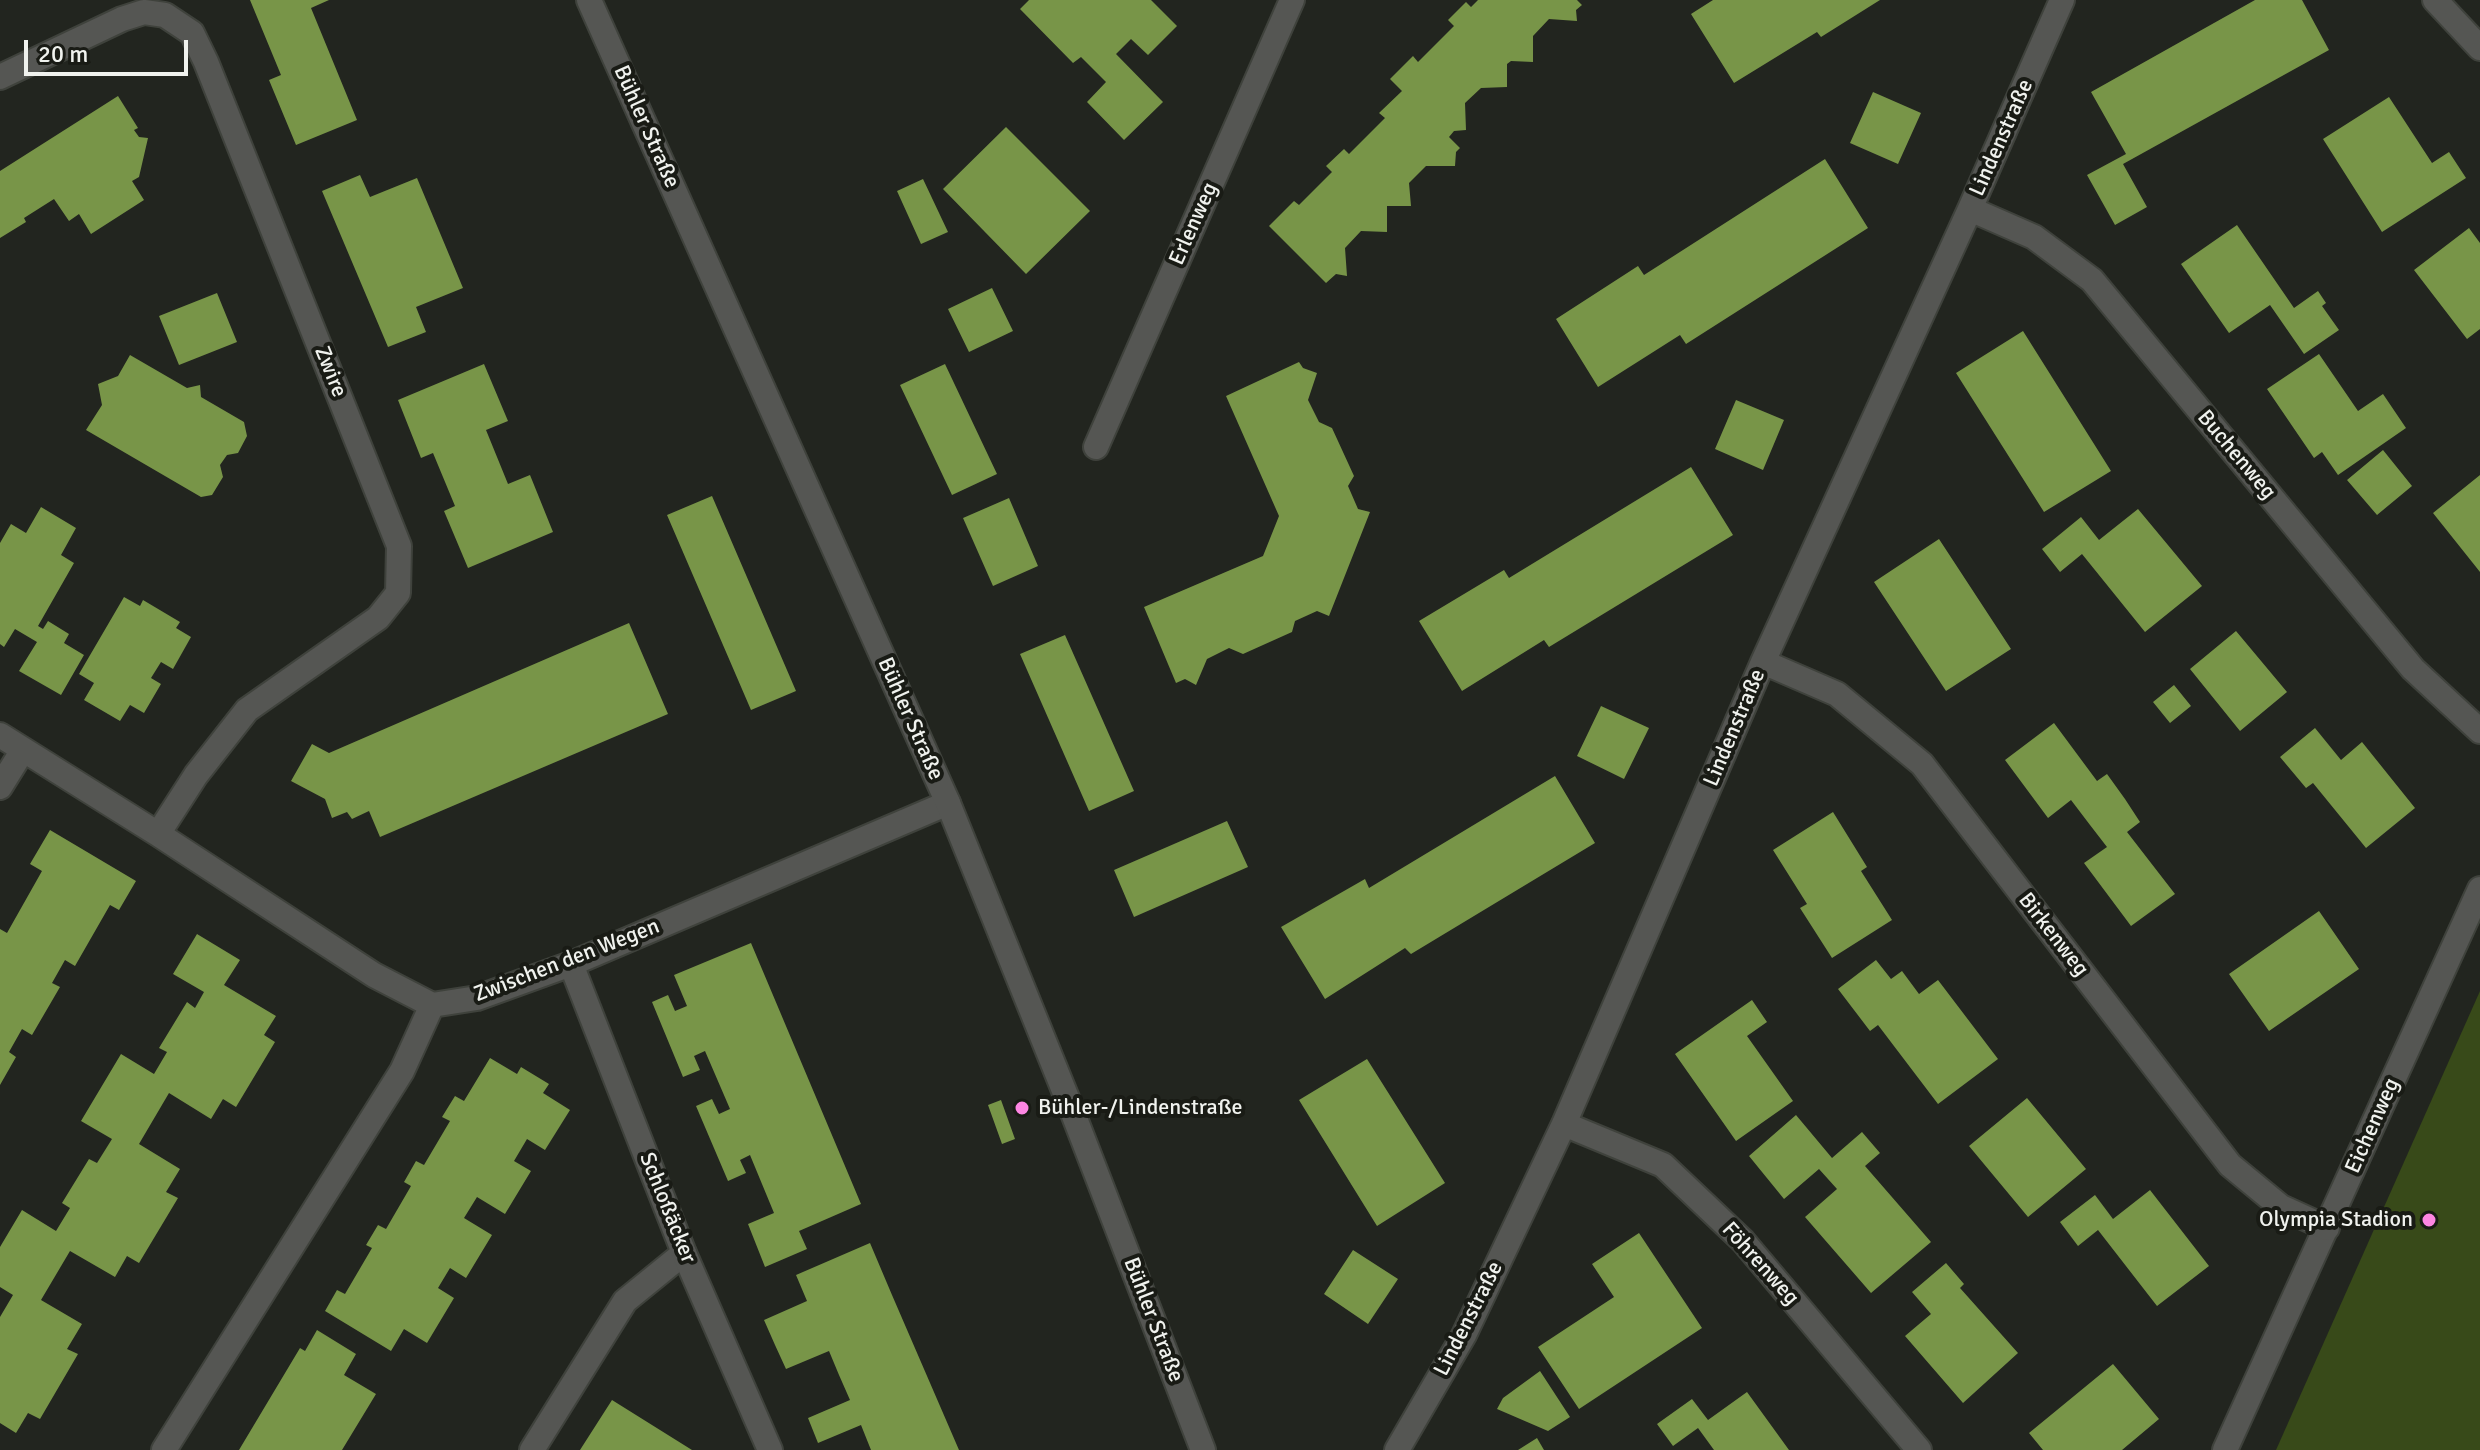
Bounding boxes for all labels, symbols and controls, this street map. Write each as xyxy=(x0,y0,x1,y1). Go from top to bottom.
scale bar xyxy=(28,24,192,74)
text: 20 m xyxy=(38,39,88,69)
street label: Bühler Straße xyxy=(607,62,685,192)
street label: Lindenstraße xyxy=(1965,76,2039,200)
street label: Erlenweg xyxy=(1164,179,1224,269)
street label: Zwire xyxy=(308,343,352,401)
street label: Buchenweg xyxy=(2191,405,2281,505)
street label: Bühler Straße xyxy=(871,654,949,784)
street label: Lindenstraße xyxy=(1698,665,1772,791)
street label: Birkenweg xyxy=(2012,888,2094,982)
street label: Zwischen den Wegen xyxy=(471,913,663,1009)
street label: Eichenweg xyxy=(2340,1074,2406,1178)
place label: Bühler-/Lindenstraße xyxy=(1038,1095,1243,1121)
marker: Bühler-/Lindenstraße xyxy=(1013,1099,1031,1117)
street label: Schloßäcker xyxy=(633,1149,701,1267)
place label: Olympia Stadion xyxy=(2259,1207,2413,1233)
marker: Olympia Stadion xyxy=(2420,1211,2438,1229)
street label: Föhrenweg xyxy=(1716,1217,1804,1311)
street label: Bühler Straße xyxy=(1117,1254,1189,1386)
street label: Lindenstraße xyxy=(1429,1257,1509,1381)

